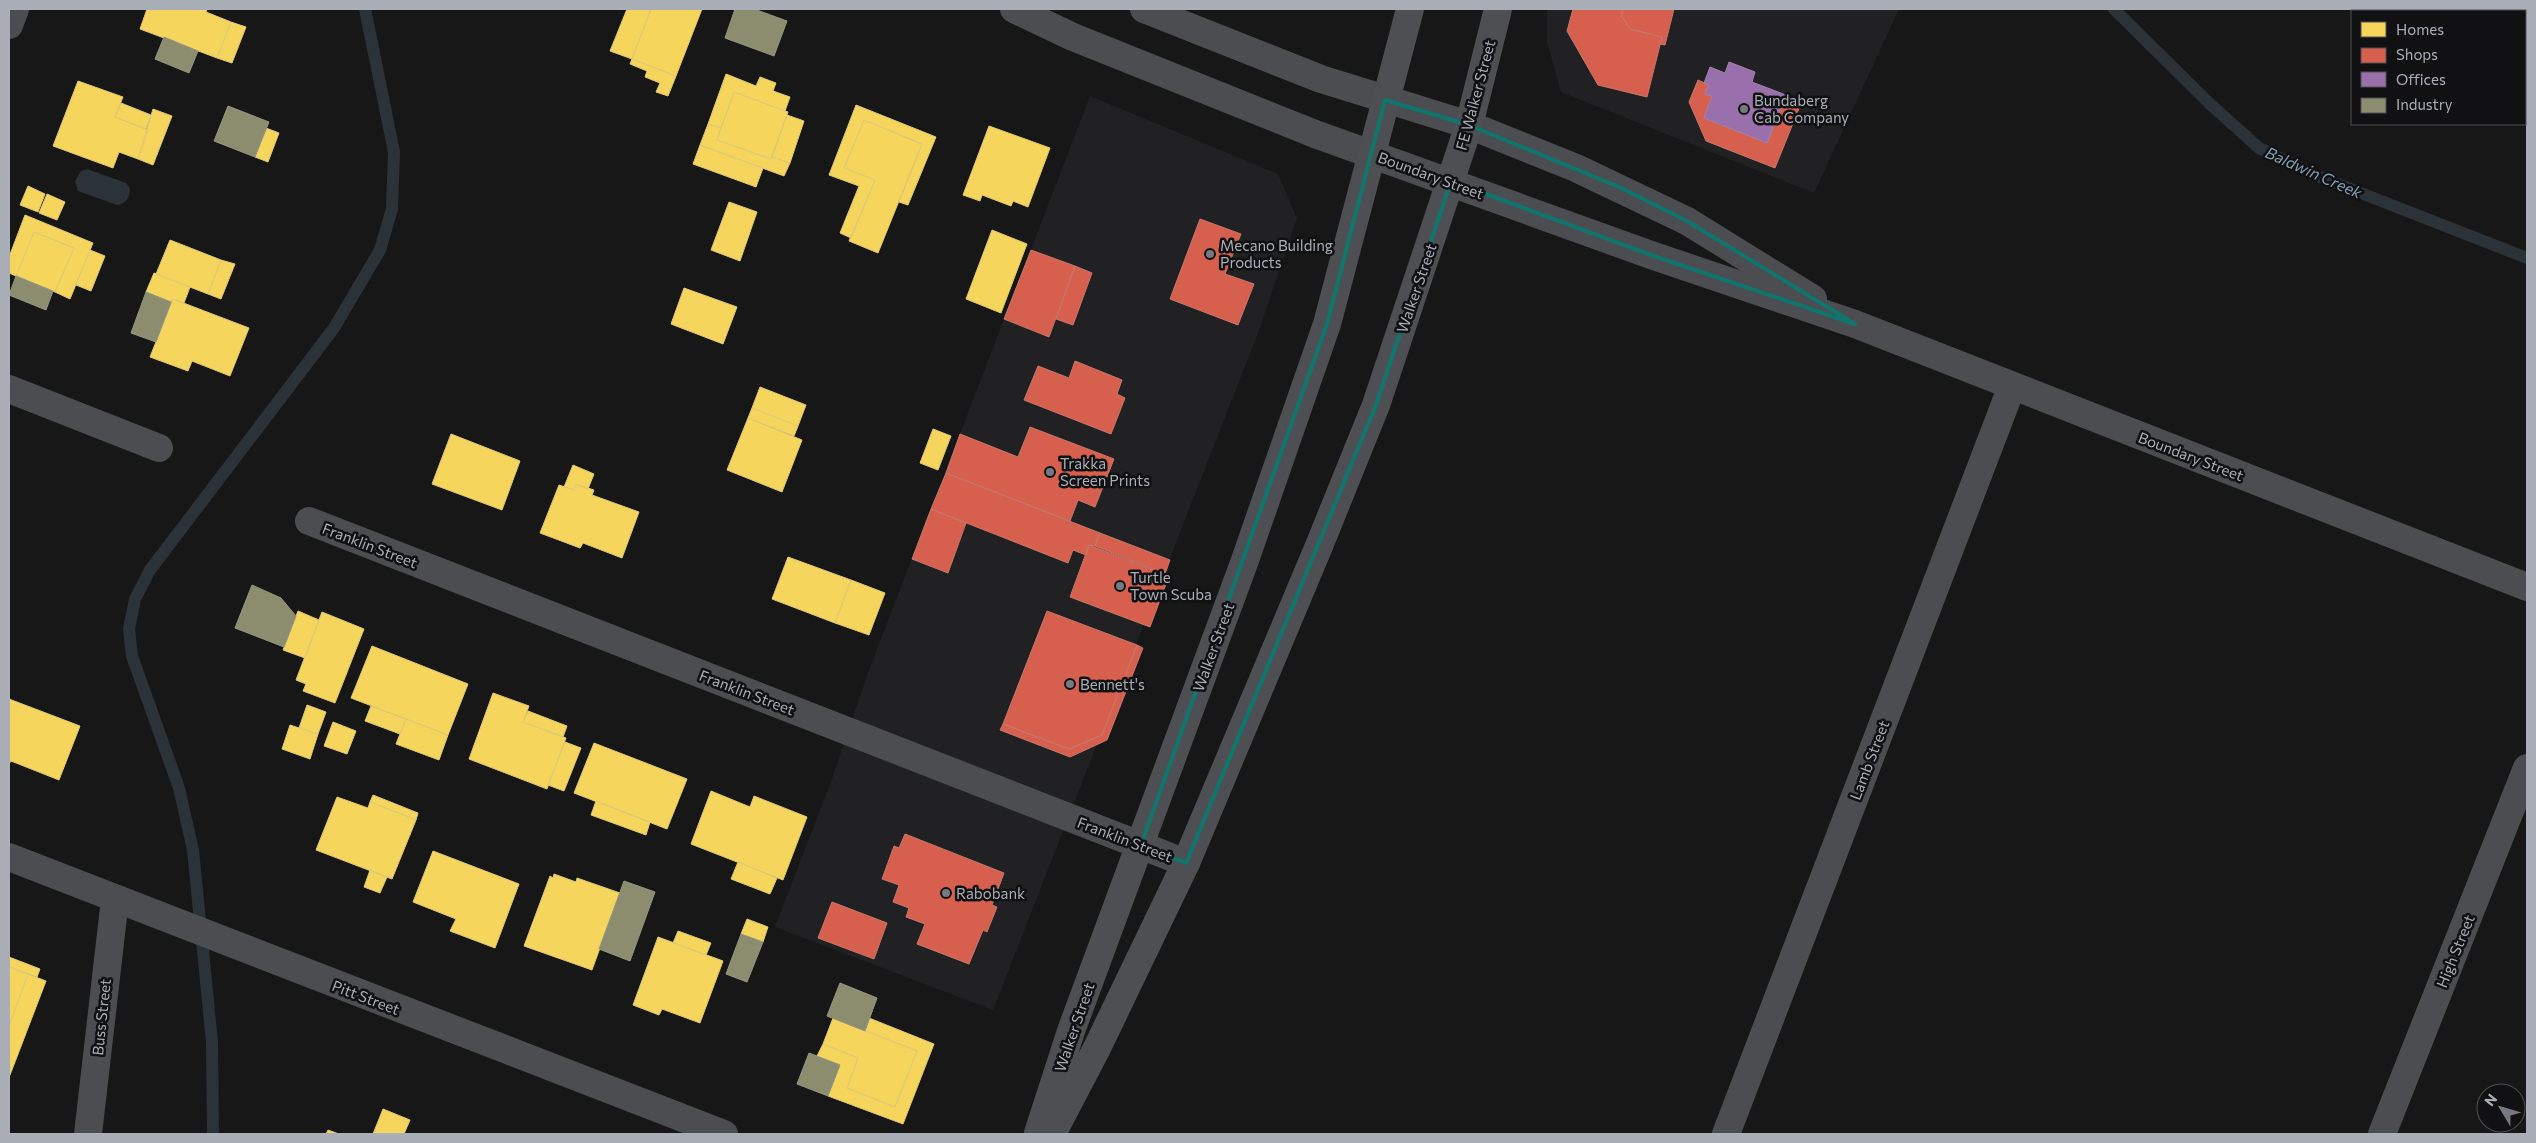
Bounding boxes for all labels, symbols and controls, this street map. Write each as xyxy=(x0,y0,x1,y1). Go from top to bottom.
legend xyxy=(2351,10,2526,125)
text: Homes xyxy=(2396,20,2444,38)
street label: FE Walker Street xyxy=(1452,38,1498,152)
text: Shops xyxy=(2396,45,2438,63)
text: Offices xyxy=(2396,70,2446,88)
place label: Bundaberg Cab Company xyxy=(1754,91,1849,126)
text: Industry xyxy=(2396,95,2453,113)
marker: Bundaberg Cab Company xyxy=(1738,103,1750,115)
water label: Baldwin Creek xyxy=(2263,142,2366,202)
street label: Boundary Street xyxy=(1376,148,1486,202)
place label: Mecano Building Products xyxy=(1220,236,1333,271)
street label: Walker Street xyxy=(1392,241,1440,335)
marker: Mecano Building Products xyxy=(1204,248,1216,260)
street label: Boundary Street xyxy=(2136,428,2246,484)
place label: Trakka Screen Prints xyxy=(1060,454,1150,489)
marker: Trakka Screen Prints xyxy=(1044,466,1056,478)
street label: Franklin Street xyxy=(320,519,420,571)
place label: Turtle Town Scuba xyxy=(1130,568,1212,603)
marker: Turtle Town Scuba xyxy=(1114,580,1126,592)
street label: Walker Street xyxy=(1189,600,1237,694)
street label: Franklin Street xyxy=(697,666,797,718)
place label: Bennett's xyxy=(1080,675,1145,693)
marker: Bennett's xyxy=(1064,678,1076,690)
street label: Lamb Street xyxy=(1846,718,1892,802)
street label: Franklin Street xyxy=(1075,813,1175,865)
place label: Rabobank xyxy=(956,884,1025,902)
marker: Rabobank xyxy=(940,887,952,899)
street label: High Street xyxy=(2432,912,2478,990)
street label: Pitt Street xyxy=(330,976,402,1018)
street label: Buss Street xyxy=(88,978,114,1056)
street label: Walker Street xyxy=(1050,980,1098,1074)
north arrow xyxy=(2476,1083,2526,1133)
text: N xyxy=(2480,1090,2500,1109)

